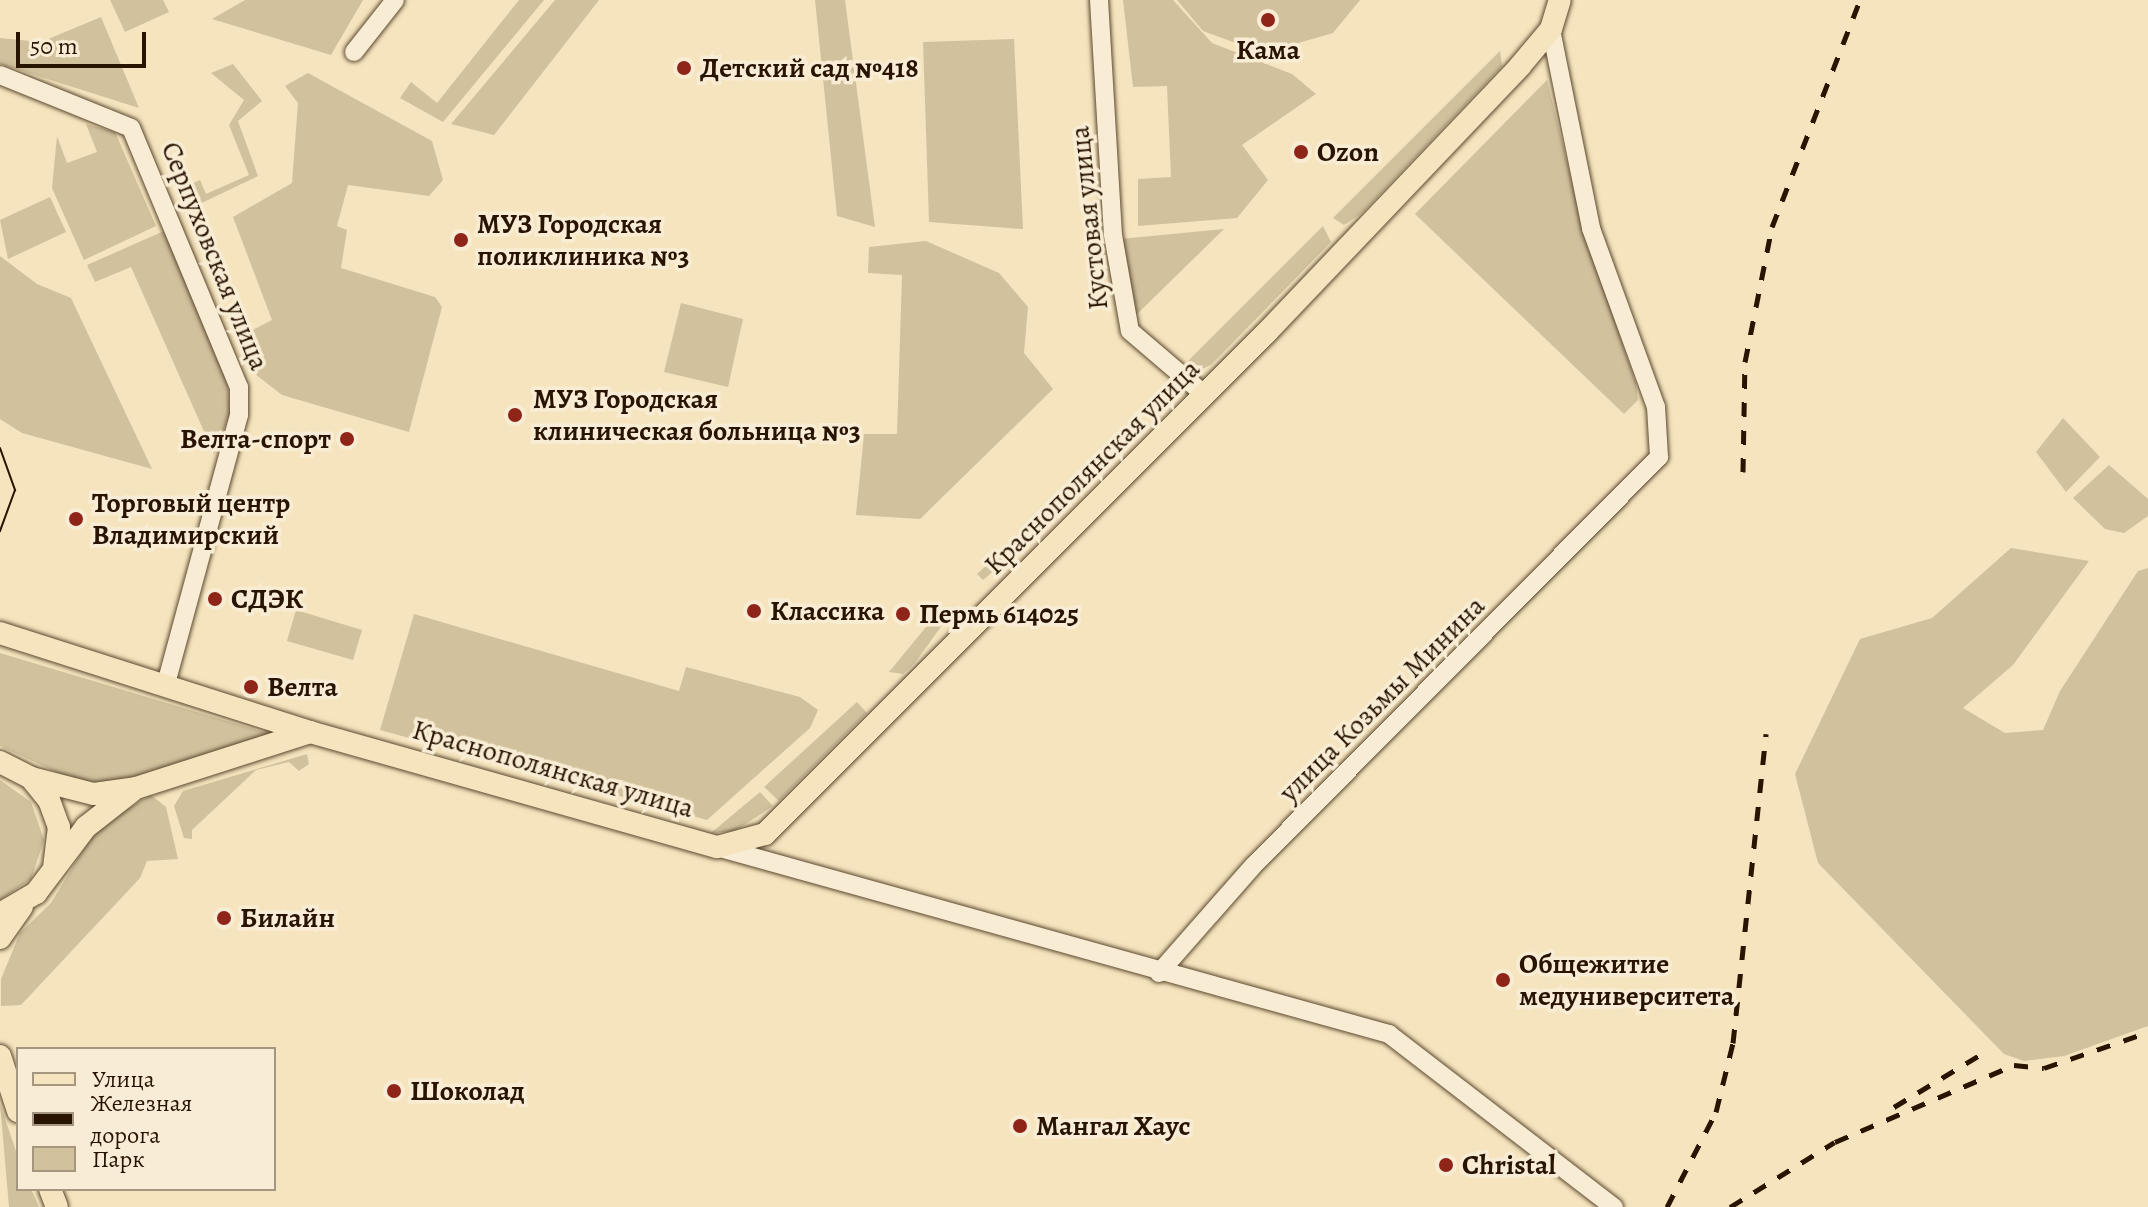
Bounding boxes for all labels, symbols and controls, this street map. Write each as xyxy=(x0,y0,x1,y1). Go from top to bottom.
marker: Кама xyxy=(1259,11,1277,29)
scale bar xyxy=(20,16,150,66)
text: 50 m xyxy=(30,30,78,62)
place label: Кама xyxy=(1236,33,1300,67)
place label: Детский сад №418 xyxy=(700,51,919,85)
marker: Детский сад №418 xyxy=(675,59,693,77)
street label: Кустовая улица xyxy=(1063,124,1115,312)
place label: Ozon xyxy=(1317,135,1379,169)
street label: Серпуховская улица xyxy=(154,137,276,375)
marker: Ozon xyxy=(1292,143,1310,161)
place label: МУЗ Городская поликлиника №3 xyxy=(477,207,690,273)
marker: МУЗ Городская поликлиника №3 xyxy=(452,231,470,249)
street label: Краснополянская улица xyxy=(977,352,1207,582)
place label: МУЗ Городская клиническая больница №3 xyxy=(533,382,861,448)
marker: МУЗ Городская клиническая больница №3 xyxy=(504,404,526,426)
place label: Велта-спорт xyxy=(180,422,331,456)
marker: Велта-спорт xyxy=(338,430,356,448)
place label: Торговый центр Владимирский xyxy=(92,486,290,552)
marker: Торговый центр Владимирский xyxy=(67,510,85,528)
place label: СДЭК xyxy=(231,582,303,616)
street label: улица Козьмы Минина xyxy=(1272,589,1492,809)
marker: СДЭК xyxy=(206,590,224,608)
place label: Классика xyxy=(770,594,885,628)
place label: Пермь 614025 xyxy=(919,597,1079,631)
marker: Классика xyxy=(745,602,763,620)
marker: Пермь 614025 xyxy=(894,605,912,623)
place label: Велта xyxy=(267,670,338,704)
marker: Велта xyxy=(242,678,260,696)
street label: Краснополянская улица xyxy=(409,713,697,825)
place label: Билайн xyxy=(240,901,335,935)
marker: Билайн xyxy=(215,909,233,927)
place label: Общежитие медуниверситета xyxy=(1519,947,1734,1013)
marker: Общежитие медуниверситета xyxy=(1494,971,1512,989)
legend xyxy=(16,1047,276,1191)
text: Улица xyxy=(92,1063,155,1095)
place label: Шоколад xyxy=(410,1074,525,1108)
marker: Шоколад xyxy=(385,1082,403,1100)
text: Железная дорога xyxy=(90,1087,192,1151)
place label: Мангал Хаус xyxy=(1036,1109,1191,1143)
marker: Мангал Хаус xyxy=(1011,1117,1029,1135)
text: Парк xyxy=(92,1143,145,1175)
place label: Christal xyxy=(1462,1148,1556,1182)
marker: Christal xyxy=(1437,1156,1455,1174)

